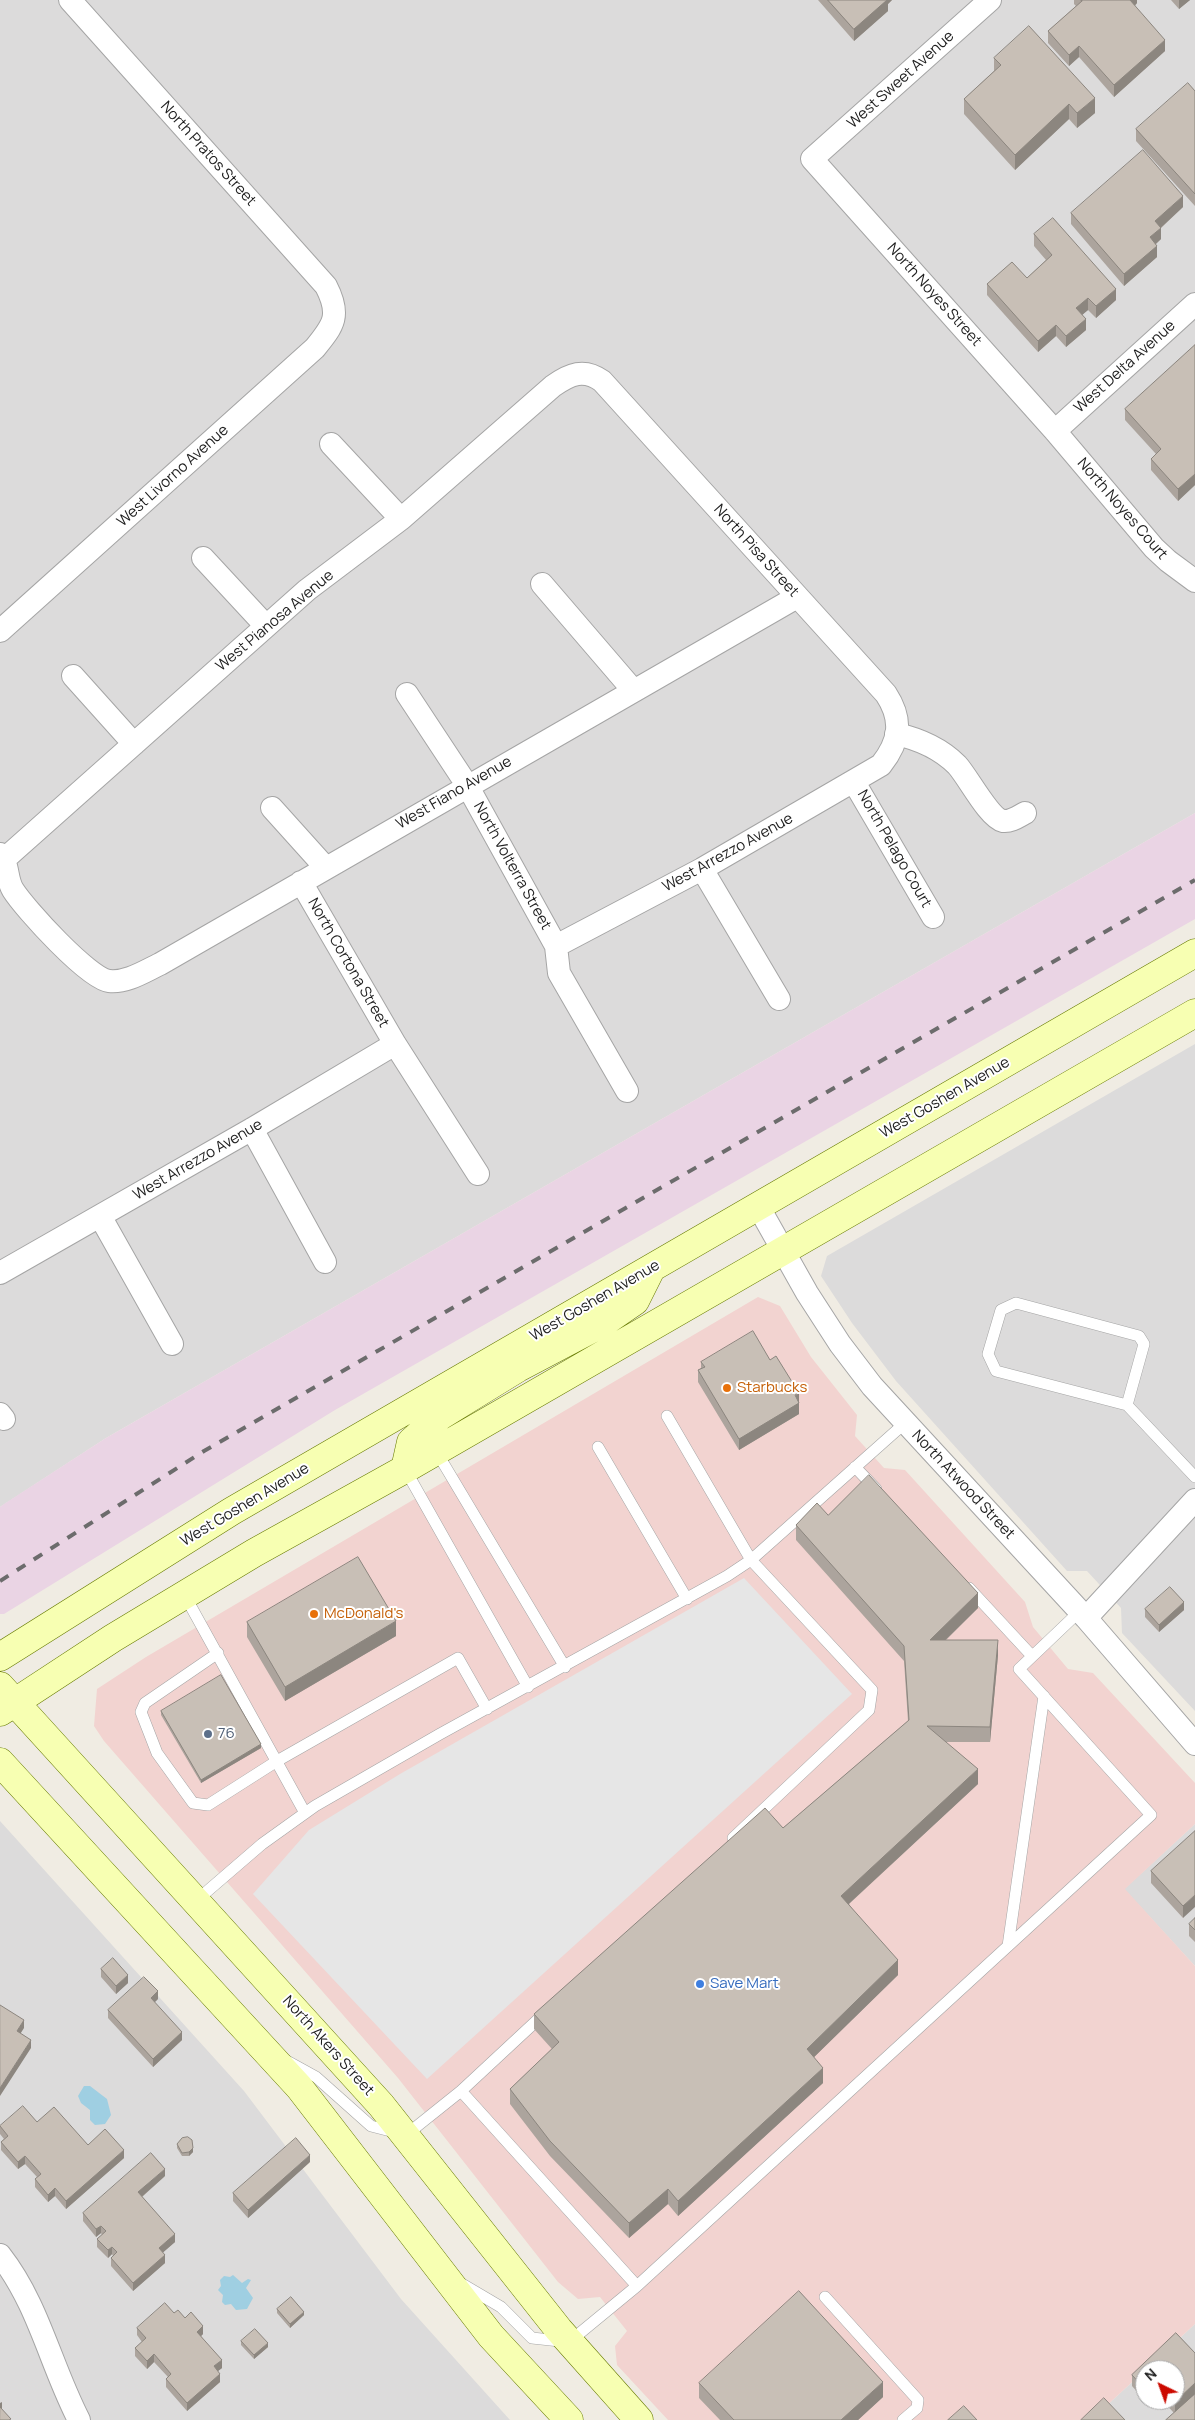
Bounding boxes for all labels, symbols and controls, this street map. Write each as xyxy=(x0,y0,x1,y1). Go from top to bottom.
street label: West Sweet Avenue xyxy=(844,27,958,133)
street label: North Pratos Street xyxy=(156,98,260,210)
street label: North Noyes Street xyxy=(883,240,985,350)
street label: West Delta Avenue xyxy=(1071,317,1179,417)
street label: West Livorno Avenue xyxy=(114,421,232,531)
street label: North Noyes Court xyxy=(1073,455,1171,563)
street label: North Pisa Street xyxy=(710,501,802,601)
street label: West Pianosa Avenue xyxy=(213,567,337,675)
street label: West Fiano Avenue xyxy=(393,753,515,833)
street label: North Pelago Court xyxy=(853,787,935,911)
street label: North Volterra Street xyxy=(469,799,555,933)
street label: West Arrezzo Avenue xyxy=(660,810,796,896)
street label: North Cortona Street xyxy=(304,895,392,1031)
street label: West Goshen Avenue xyxy=(877,1054,1013,1142)
street label: West Arrezzo Avenue xyxy=(130,1116,266,1204)
street label: West Goshen Avenue xyxy=(527,1257,663,1345)
place label: Starbucks xyxy=(737,1379,807,1397)
marker: Starbucks xyxy=(721,1382,733,1394)
street label: North Atwood Street xyxy=(908,1427,1018,1543)
street label: West Goshen Avenue xyxy=(177,1459,313,1551)
place label: McDonald's xyxy=(324,1605,403,1623)
marker: McDonald's xyxy=(308,1608,320,1620)
place label: 76 xyxy=(218,1725,235,1743)
marker: 76 xyxy=(202,1728,214,1740)
place label: Save Mart xyxy=(710,1975,779,1993)
marker: Save Mart xyxy=(694,1978,706,1990)
street label: North Akers Street xyxy=(278,1992,378,2100)
north arrow xyxy=(1135,2360,1185,2410)
text: N xyxy=(1140,2364,1160,2385)

